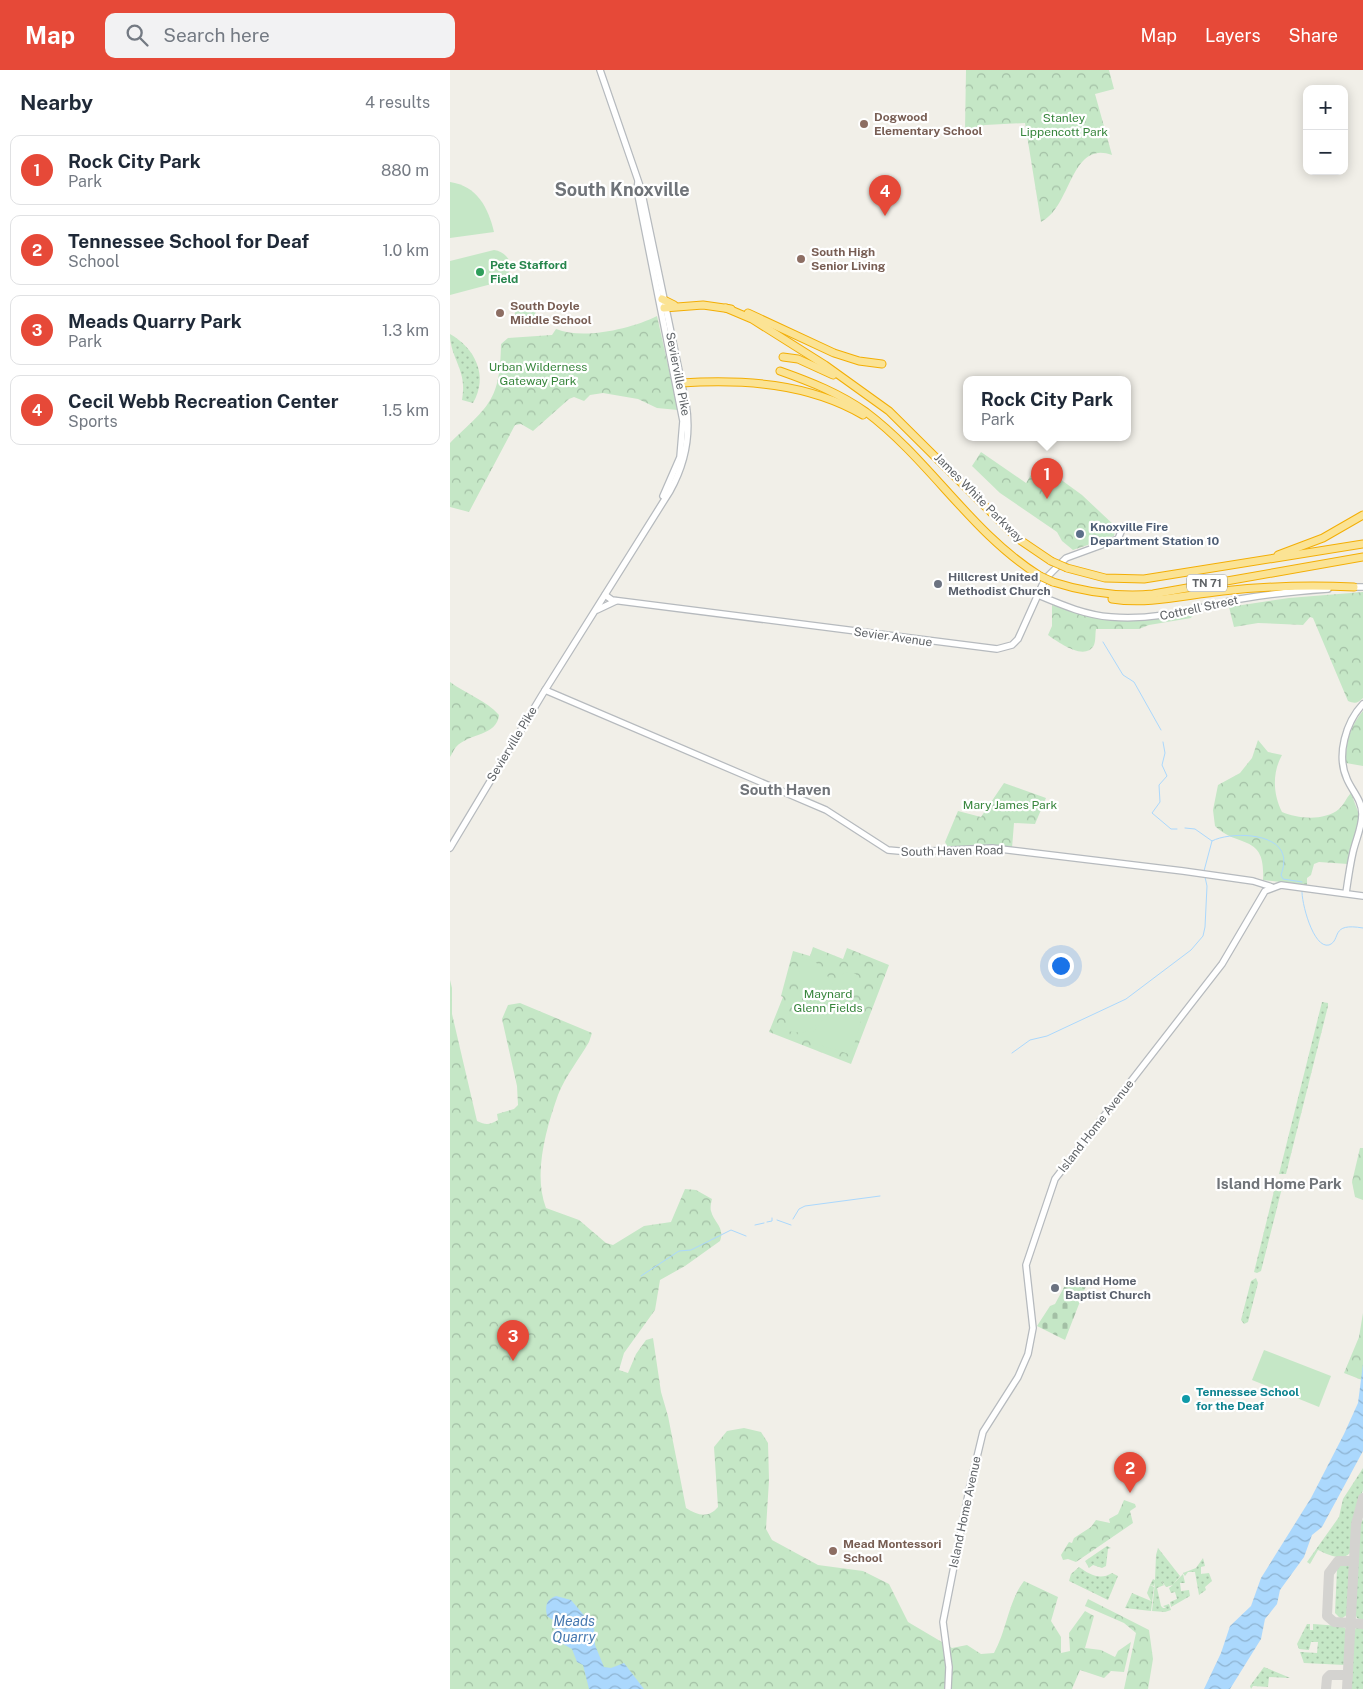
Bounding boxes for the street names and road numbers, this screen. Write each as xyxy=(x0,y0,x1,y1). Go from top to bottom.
street label: Sevierville Pike xyxy=(663,331,693,417)
street label: James White Parkway xyxy=(931,450,1027,546)
road number: TN 71 xyxy=(1187,574,1227,592)
street label: Cottrell Street xyxy=(1158,593,1240,623)
street label: Sevier Avenue xyxy=(853,625,933,649)
street label: Sevierville Pike xyxy=(484,704,540,784)
street label: South Haven Road xyxy=(900,843,1004,859)
street label: Island Home Avenue xyxy=(1055,1077,1137,1175)
street label: Island Home Avenue xyxy=(946,1455,984,1569)

